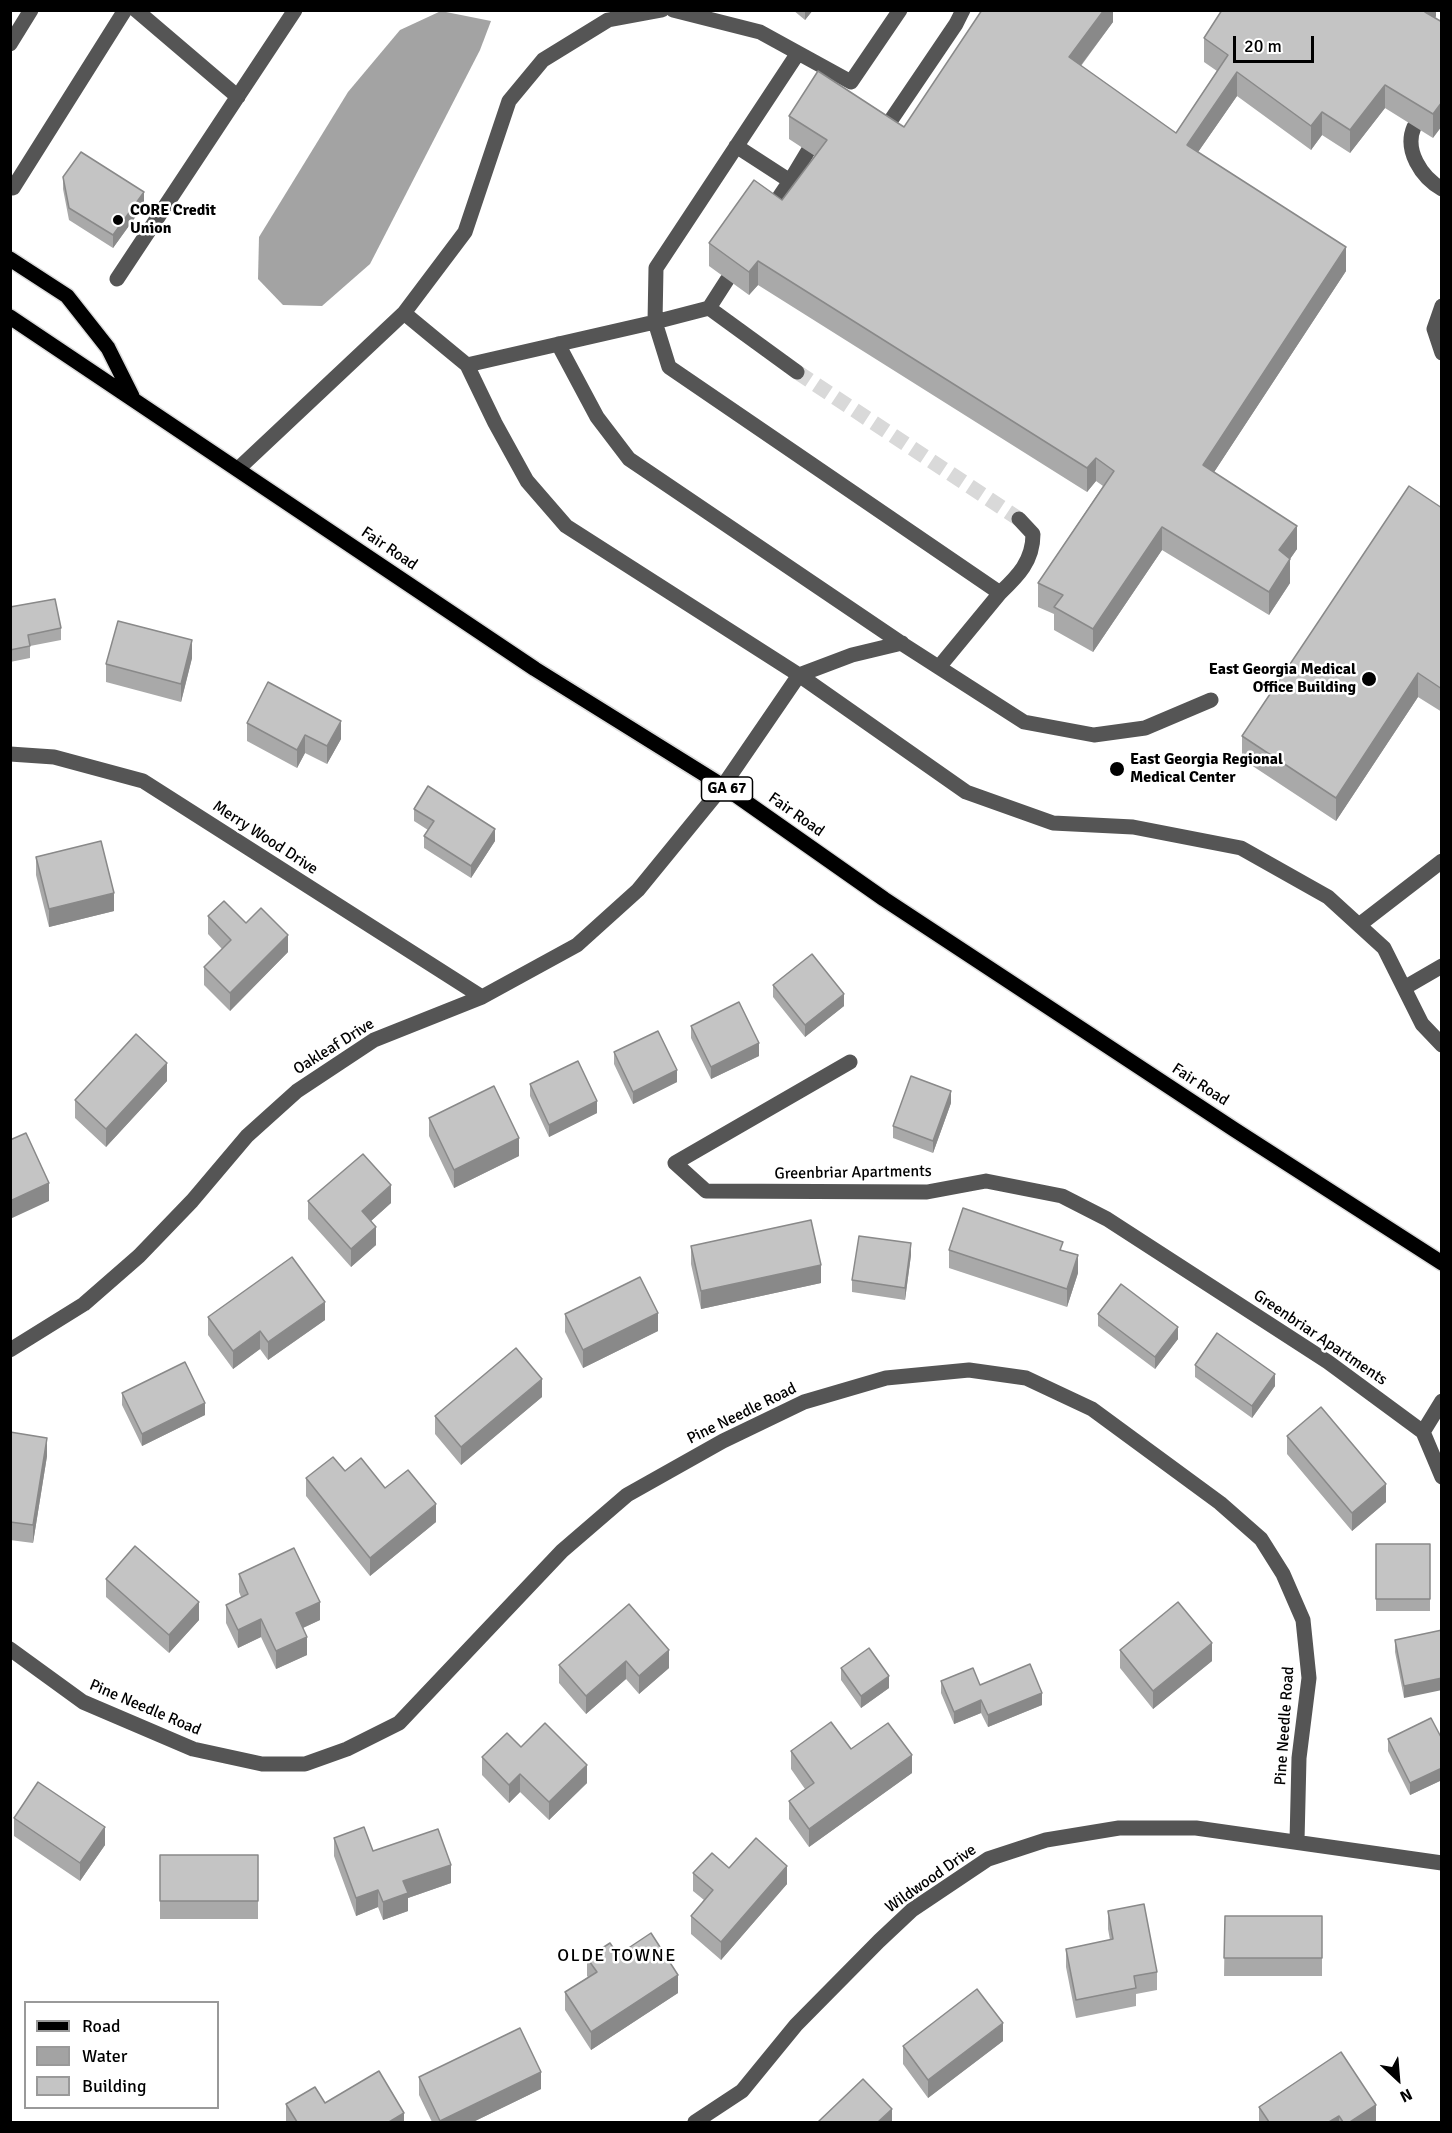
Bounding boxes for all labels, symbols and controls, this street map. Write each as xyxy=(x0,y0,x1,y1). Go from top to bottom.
scale bar xyxy=(1236,24,1317,62)
text: 20 m xyxy=(1244,35,1282,57)
place label: CORE Credit Union xyxy=(130,201,216,239)
marker: CORE Credit Union xyxy=(111,213,125,227)
street label: Fair Road xyxy=(357,523,421,575)
place label: East Georgia Medical Office Building xyxy=(1209,660,1356,698)
marker: East Georgia Medical Office Building xyxy=(1360,670,1378,688)
place label: East Georgia Regional Medical Center xyxy=(1130,750,1283,788)
marker: East Georgia Regional Medical Center xyxy=(1108,760,1126,778)
road number: GA 67 xyxy=(702,777,752,801)
street label: Fair Road xyxy=(764,789,828,841)
street label: Merry Wood Drive xyxy=(209,797,321,879)
street label: Oakleaf Drive xyxy=(290,1015,378,1079)
street label: Fair Road xyxy=(1168,1060,1232,1110)
street label: Greenbriar Apartments xyxy=(774,1162,932,1184)
street label: Greenbriar Apartments xyxy=(1249,1286,1391,1390)
street label: Pine Needle Road xyxy=(684,1379,800,1449)
street label: Pine Needle Road xyxy=(1271,1666,1299,1786)
street label: Pine Needle Road xyxy=(86,1676,204,1740)
street label: Wildwood Drive xyxy=(882,1841,980,1917)
district label: OLDE TOWNE xyxy=(557,1945,677,1967)
legend xyxy=(24,2001,219,2109)
text: Road xyxy=(82,2015,121,2037)
text: Water xyxy=(82,2045,127,2067)
north arrow xyxy=(1368,2049,1428,2109)
text: Building xyxy=(82,2075,146,2097)
text: N xyxy=(1397,2084,1415,2107)

